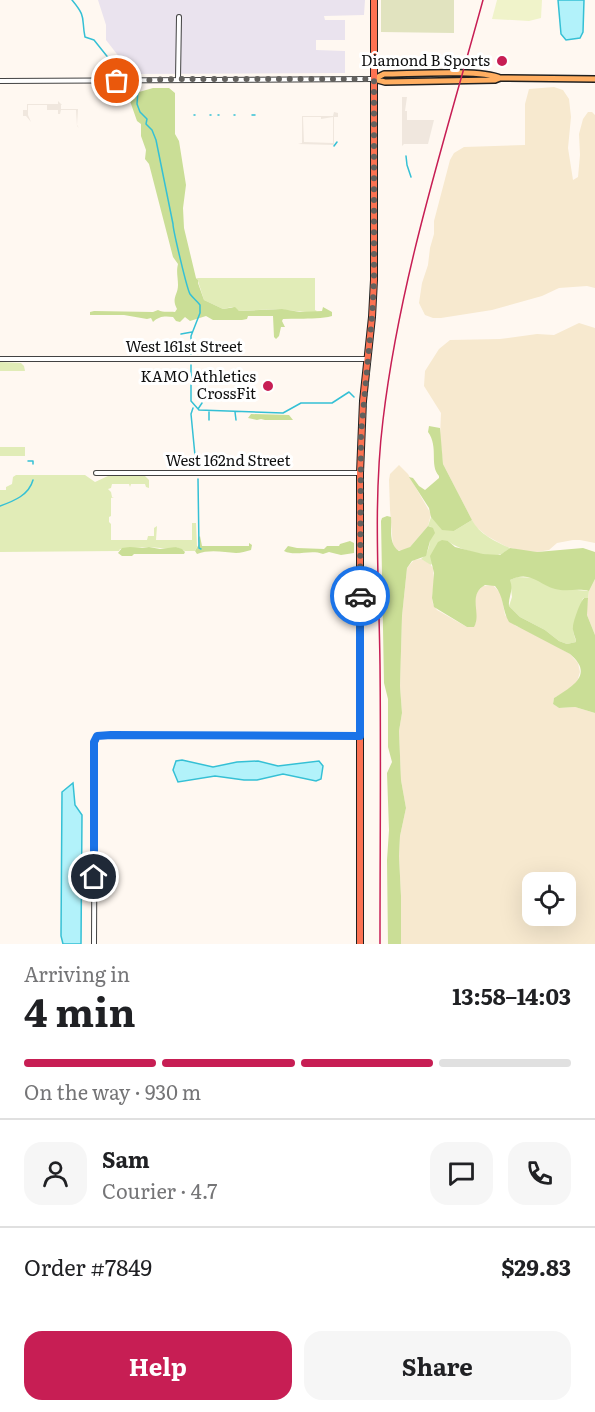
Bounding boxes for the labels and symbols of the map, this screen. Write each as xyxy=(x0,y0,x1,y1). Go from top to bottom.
place label: Diamond B Sports xyxy=(361,48,490,71)
marker: Diamond B Sports xyxy=(495,54,509,68)
pin xyxy=(91,55,142,106)
street label: West 161st Street xyxy=(125,334,243,357)
place label: KAMO Athletics CrossFit xyxy=(140,364,256,404)
marker: KAMO Athletics CrossFit xyxy=(261,379,275,393)
street label: West 162nd Street xyxy=(166,448,290,471)
courier xyxy=(330,566,390,626)
pin xyxy=(68,851,119,902)

